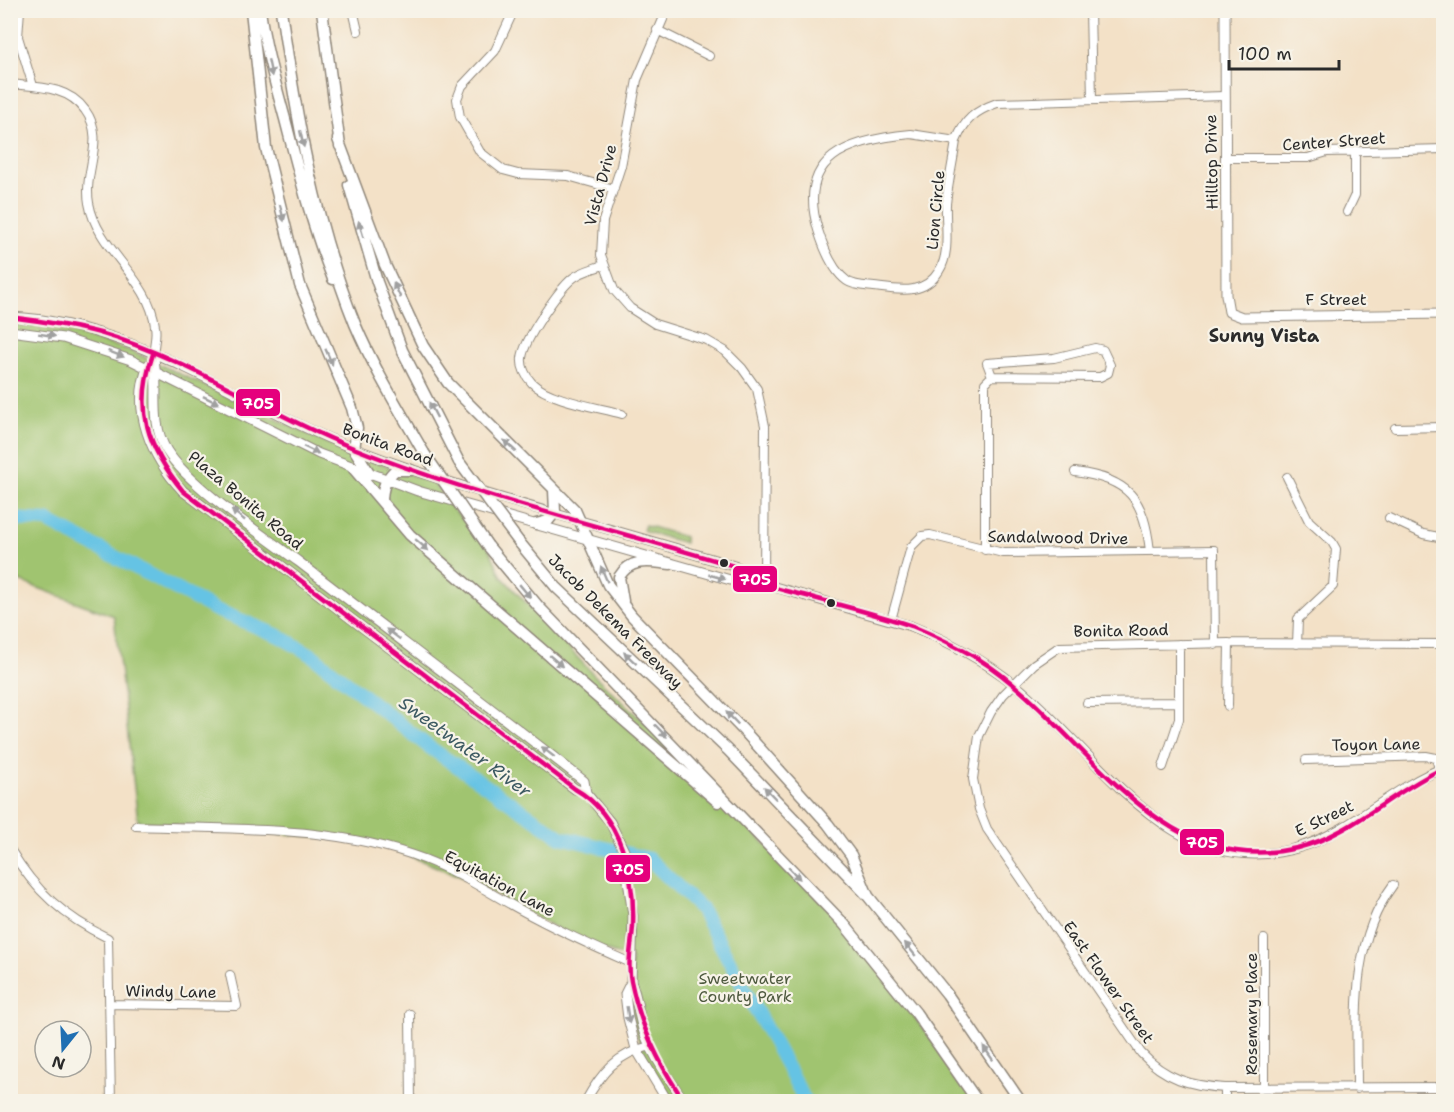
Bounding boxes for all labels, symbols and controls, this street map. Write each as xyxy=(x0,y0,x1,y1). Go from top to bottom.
scale bar xyxy=(1229,33,1338,71)
text: 100 m xyxy=(1238,42,1292,66)
one-way arrow xyxy=(266,59,275,78)
street label: Hilltop Drive xyxy=(1200,114,1223,210)
street label: Center Street xyxy=(1282,127,1386,156)
one-way arrow xyxy=(298,130,307,149)
street label: Vista Drive xyxy=(579,142,621,228)
street label: Lion Circle xyxy=(922,169,949,251)
one-way arrow xyxy=(278,204,287,223)
one-way arrow xyxy=(355,220,365,238)
one-way arrow xyxy=(392,281,402,299)
street label: F Street xyxy=(1305,289,1367,310)
district label: Sunny Vista xyxy=(1209,324,1320,348)
one-way arrow xyxy=(38,331,57,340)
one-way arrow xyxy=(324,349,333,366)
one-way arrow xyxy=(107,350,125,359)
line badge: 705 xyxy=(235,388,281,417)
text: 705 xyxy=(242,393,274,414)
one-way arrow xyxy=(202,395,219,405)
one-way arrow xyxy=(428,401,438,419)
street label: Bonita Road xyxy=(340,418,436,471)
one-way arrow xyxy=(504,440,518,454)
one-way arrow xyxy=(303,445,320,454)
street label: Plaza Bonita Road xyxy=(184,446,307,555)
one-way arrow xyxy=(230,509,246,522)
street label: Sandalwood Drive xyxy=(987,526,1129,549)
one-way arrow xyxy=(414,538,429,551)
street label: Jacob Dekema Freeway xyxy=(544,549,688,693)
unlabelled marker xyxy=(718,557,730,569)
one-way arrow xyxy=(599,565,609,583)
line badge: 705 xyxy=(732,565,778,593)
text: 705 xyxy=(739,569,771,590)
one-way arrow xyxy=(709,573,727,582)
one-way arrow xyxy=(519,583,532,599)
unlabelled marker xyxy=(825,597,837,609)
street label: Bonita Road xyxy=(1073,619,1169,642)
one-way arrow xyxy=(385,628,400,640)
one-way arrow xyxy=(622,651,637,665)
one-way arrow xyxy=(548,654,563,667)
water label: Sweetwater River xyxy=(394,691,536,803)
one-way arrow xyxy=(725,711,739,726)
one-way arrow xyxy=(653,724,667,738)
street label: Toyon Lane xyxy=(1331,733,1421,756)
one-way arrow xyxy=(540,747,555,759)
one-way arrow xyxy=(763,787,777,801)
street label: E Street xyxy=(1292,795,1357,842)
line badge: 705 xyxy=(1179,828,1225,856)
text: 705 xyxy=(1186,832,1218,853)
street label: Equitation Lane xyxy=(441,846,559,921)
line badge: 705 xyxy=(605,854,651,883)
text: 705 xyxy=(612,859,644,880)
one-way arrow xyxy=(787,866,801,881)
street label: East Flower Street xyxy=(1058,917,1159,1048)
one-way arrow xyxy=(904,941,917,957)
street label: Rosemary Place xyxy=(1241,953,1262,1075)
park label: Sweetwater County Park xyxy=(698,968,792,1007)
street label: Windy Lane xyxy=(125,980,217,1003)
one-way arrow xyxy=(624,1006,633,1025)
north arrow xyxy=(33,1019,93,1079)
one-way arrow xyxy=(982,1046,994,1062)
text: N xyxy=(49,1051,68,1075)

